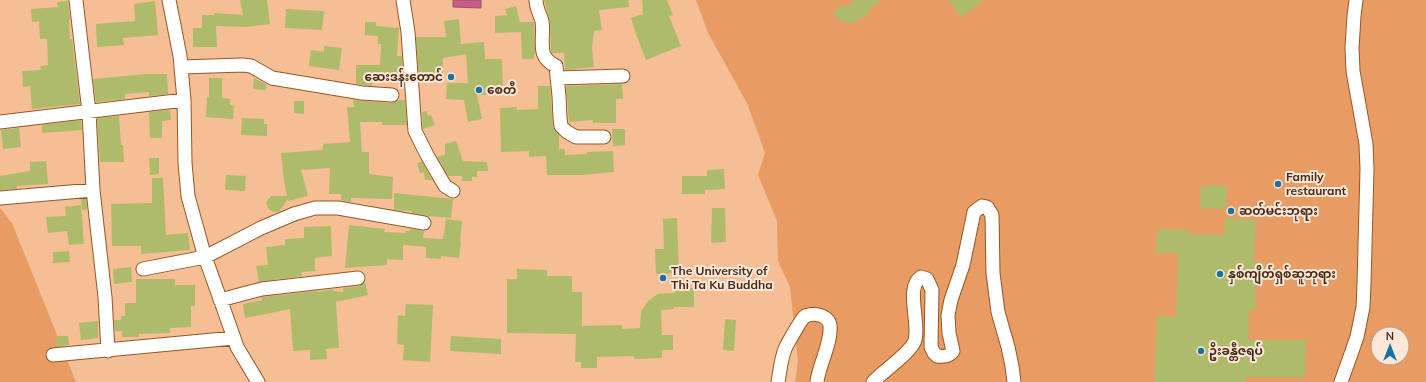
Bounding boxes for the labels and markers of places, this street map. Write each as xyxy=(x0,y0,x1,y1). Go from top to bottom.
place label: ဆေးဒန်းတောင် xyxy=(364,67,443,87)
marker: ဆေးဒန်းတောင် xyxy=(446,72,456,82)
place label: စေတီ xyxy=(487,81,516,97)
marker: စေတီ xyxy=(474,85,484,95)
place label: Family restaurant xyxy=(1286,169,1347,198)
marker: Family restaurant xyxy=(1273,179,1283,189)
place label: ဆတ်မင်းဘုရား xyxy=(1239,201,1318,222)
marker: ဆတ်မင်းဘုရား xyxy=(1226,206,1236,216)
place label: The University of Thi Ta Ku Buddha xyxy=(671,263,773,292)
place label: နှစ်ကျိတ်ရှစ်ဆူဘုရား xyxy=(1228,264,1336,285)
marker: နှစ်ကျိတ်ရှစ်ဆူဘုရား xyxy=(1215,269,1225,279)
marker: The University of Thi Ta Ku Buddha xyxy=(658,273,668,283)
place label: ဦးခန္တီဇရပ် xyxy=(1209,341,1263,361)
marker: ဦးခန္တီဇရပ် xyxy=(1196,346,1206,356)

